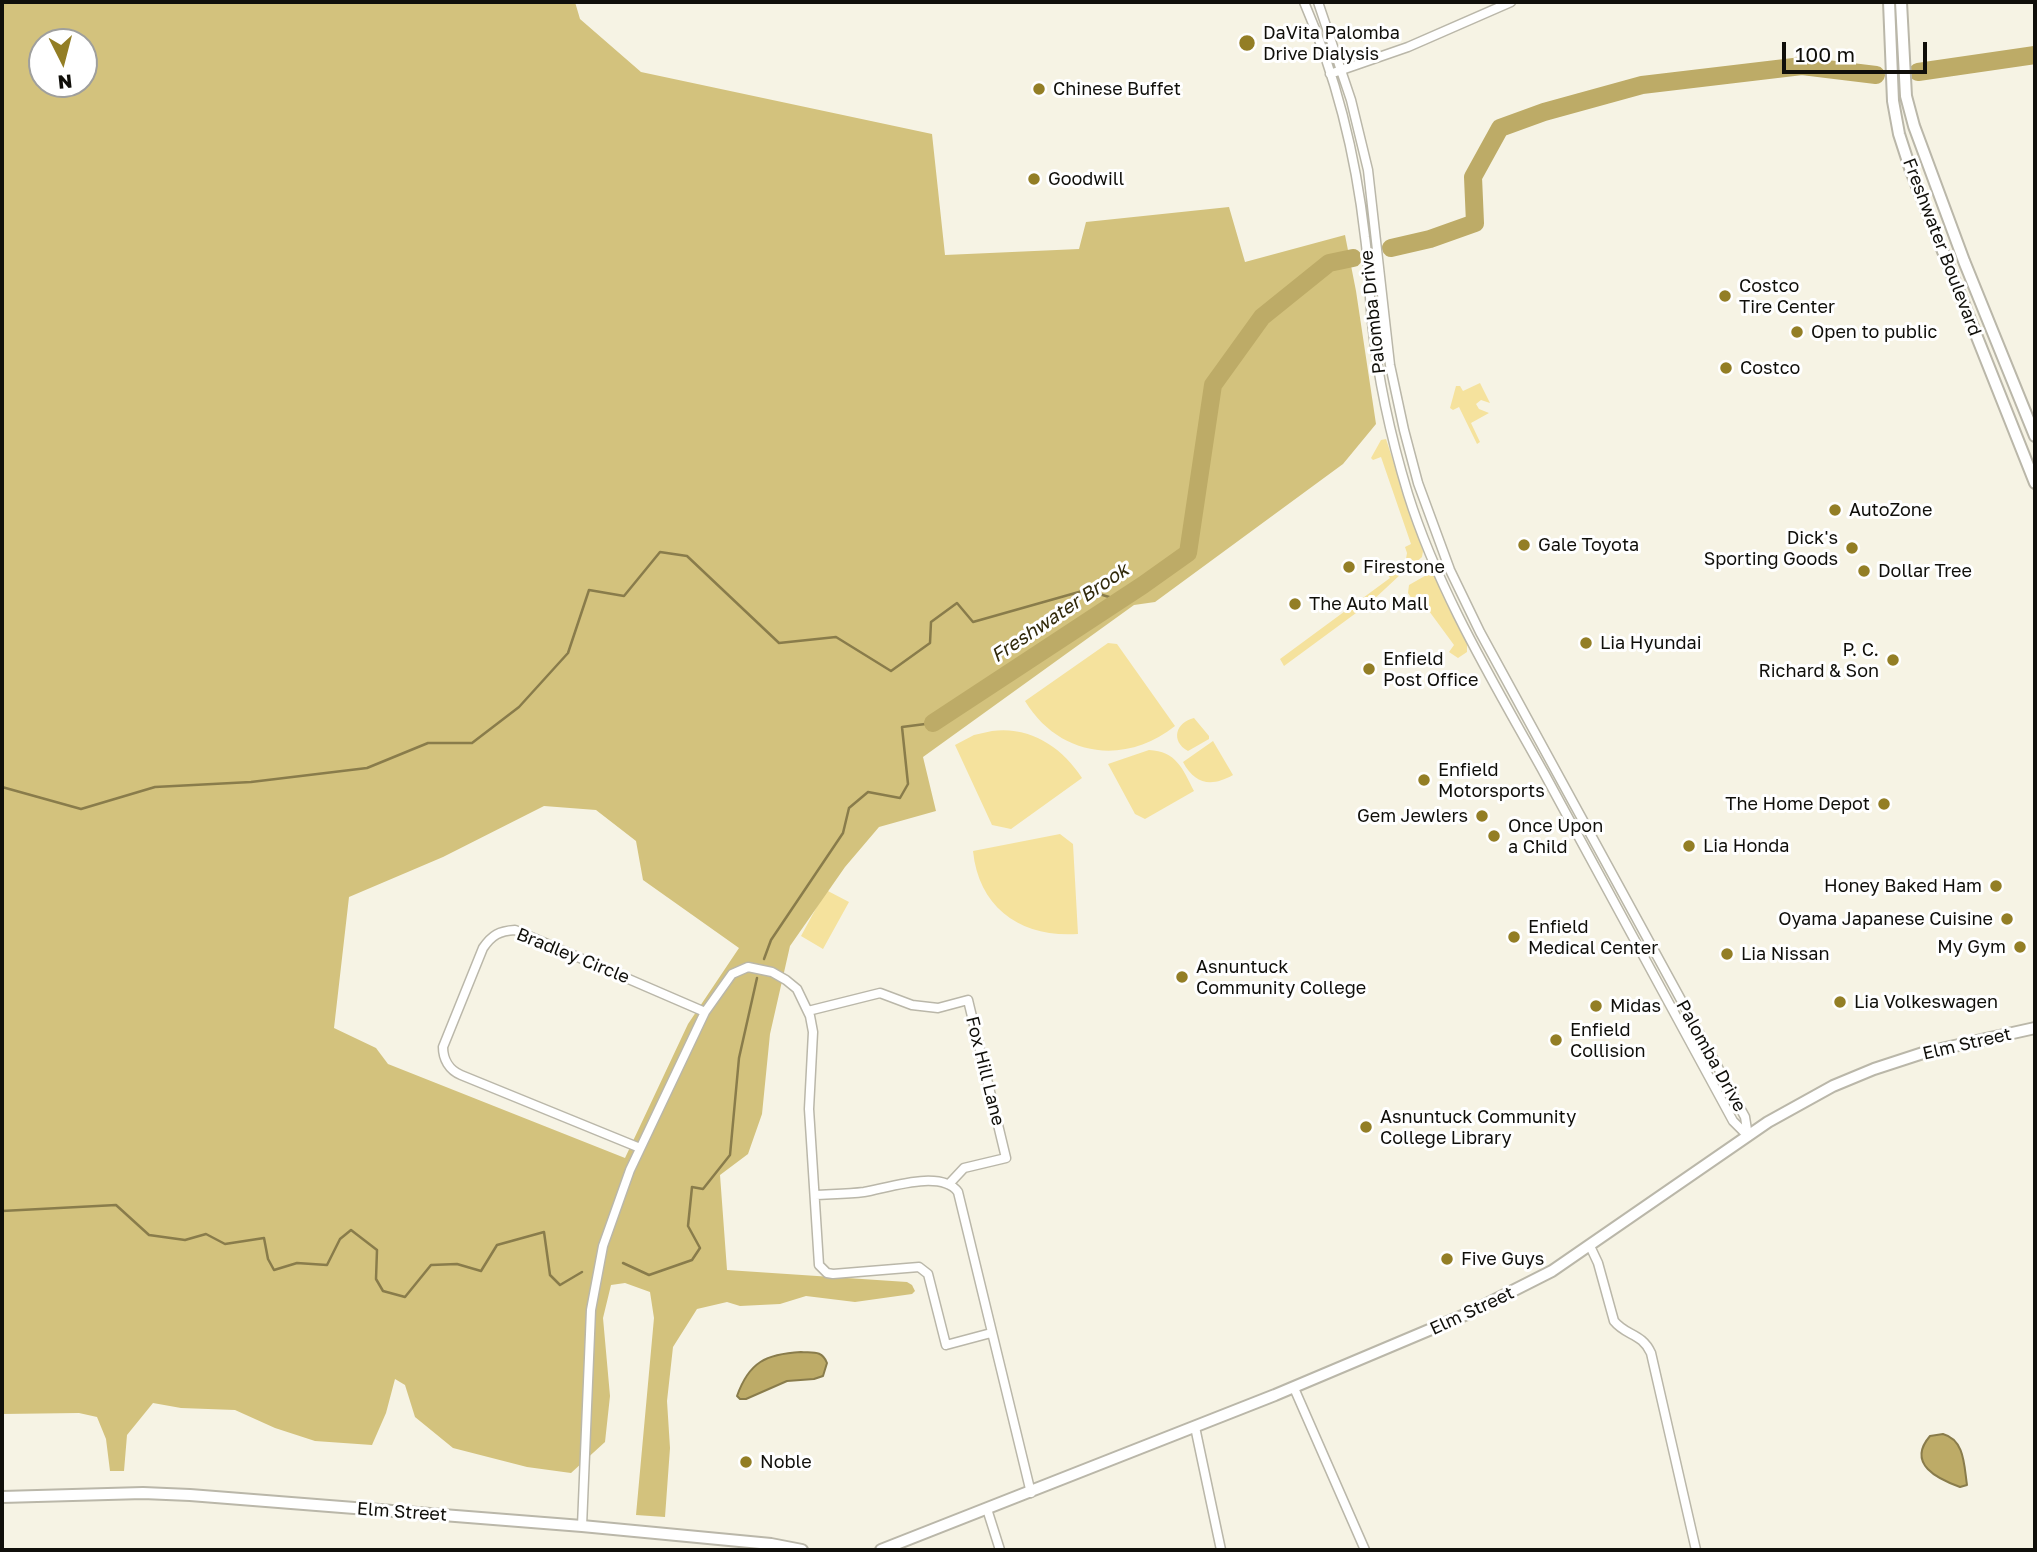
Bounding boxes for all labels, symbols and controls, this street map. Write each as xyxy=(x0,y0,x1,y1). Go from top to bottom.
place label: DaVita Palomba Drive Dialysis xyxy=(1263,22,1400,64)
north arrow xyxy=(28,28,98,98)
scale bar xyxy=(1785,28,1930,72)
marker: DaVita Palomba Drive Dialysis xyxy=(1237,33,1257,53)
text: 100 m xyxy=(1795,41,1855,67)
text: N xyxy=(57,70,73,95)
place label: Chinese Buffet xyxy=(1053,78,1181,100)
marker: Chinese Buffet xyxy=(1031,81,1047,97)
street label: Freshwater Boulevard xyxy=(1898,155,1986,339)
place label: Goodwill xyxy=(1048,168,1124,190)
marker: Goodwill xyxy=(1026,171,1042,187)
street label: Palomba Drive xyxy=(1356,249,1390,375)
place label: Costco Tire Center xyxy=(1739,275,1835,318)
marker: Costco Tire Center xyxy=(1717,288,1733,304)
place label: Open to public xyxy=(1811,321,1937,343)
marker: Open to public xyxy=(1789,324,1805,340)
place label: Costco xyxy=(1740,357,1800,379)
marker: Costco xyxy=(1718,360,1734,376)
place label: AutoZone xyxy=(1849,499,1932,521)
marker: AutoZone xyxy=(1827,502,1843,518)
place label: Dick's Sporting Goods xyxy=(1704,527,1838,570)
place label: Gale Toyota xyxy=(1538,534,1639,556)
marker: Gale Toyota xyxy=(1516,537,1532,553)
marker: Dick's Sporting Goods xyxy=(1844,540,1860,556)
place label: Firestone xyxy=(1363,556,1445,578)
water label: Freshwater Brook xyxy=(987,559,1133,667)
marker: Firestone xyxy=(1341,559,1357,575)
place label: Dollar Tree xyxy=(1878,560,1972,582)
marker: Dollar Tree xyxy=(1856,563,1872,579)
place label: The Auto Mall xyxy=(1309,593,1428,615)
marker: The Auto Mall xyxy=(1287,596,1303,612)
place label: Lia Hyundai xyxy=(1600,632,1702,654)
marker: Lia Hyundai xyxy=(1578,635,1594,651)
place label: P. C. Richard & Son xyxy=(1759,639,1879,682)
place label: Enfield Post Office xyxy=(1383,648,1478,690)
marker: P. C. Richard & Son xyxy=(1885,652,1901,668)
marker: Enfield Post Office xyxy=(1361,661,1377,677)
place label: Enfield Motorsports xyxy=(1438,759,1545,802)
marker: Enfield Motorsports xyxy=(1416,772,1432,788)
place label: The Home Depot xyxy=(1725,793,1870,815)
marker: The Home Depot xyxy=(1876,796,1892,812)
place label: Gem Jewlers xyxy=(1357,805,1468,827)
marker: Gem Jewlers xyxy=(1474,808,1490,824)
place label: Once Upon a Child xyxy=(1508,815,1603,858)
marker: Once Upon a Child xyxy=(1486,828,1502,844)
place label: Lia Honda xyxy=(1703,835,1790,857)
marker: Lia Honda xyxy=(1681,838,1697,854)
place label: Honey Baked Ham xyxy=(1824,875,1982,897)
marker: Honey Baked Ham xyxy=(1988,878,2004,894)
place label: Oyama Japanese Cuisine xyxy=(1778,908,1993,930)
marker: Oyama Japanese Cuisine xyxy=(1999,911,2015,927)
place label: Enfield Medical Center xyxy=(1528,916,1658,958)
street label: Bradley Circle xyxy=(513,923,633,989)
marker: Enfield Medical Center xyxy=(1506,929,1522,945)
place label: My Gym xyxy=(1937,936,2006,958)
marker: My Gym xyxy=(2012,939,2028,955)
place label: Lia Nissan xyxy=(1741,943,1830,965)
marker: Lia Nissan xyxy=(1719,946,1735,962)
place label: Asnuntuck Community College xyxy=(1196,956,1366,998)
marker: Asnuntuck Community College xyxy=(1174,969,1190,985)
place label: Lia Volkeswagen xyxy=(1854,991,1998,1013)
marker: Lia Volkeswagen xyxy=(1832,994,1848,1010)
place label: Midas xyxy=(1610,995,1661,1017)
street label: Palomba Drive xyxy=(1671,996,1751,1116)
marker: Midas xyxy=(1588,998,1604,1014)
street label: Fox Hill Lane xyxy=(961,1014,1009,1128)
place label: Enfield Collision xyxy=(1570,1019,1646,1062)
street label: Elm Street xyxy=(1921,1023,2013,1065)
marker: Enfield Collision xyxy=(1548,1032,1564,1048)
place label: Asnuntuck Community College Library xyxy=(1380,1106,1576,1148)
marker: Asnuntuck Community College Library xyxy=(1358,1119,1374,1135)
place label: Five Guys xyxy=(1461,1248,1544,1270)
marker: Five Guys xyxy=(1439,1251,1455,1267)
street label: Elm Street xyxy=(1426,1282,1518,1340)
place label: Noble xyxy=(760,1451,812,1473)
marker: Noble xyxy=(738,1454,754,1470)
street label: Elm Street xyxy=(356,1498,448,1526)

